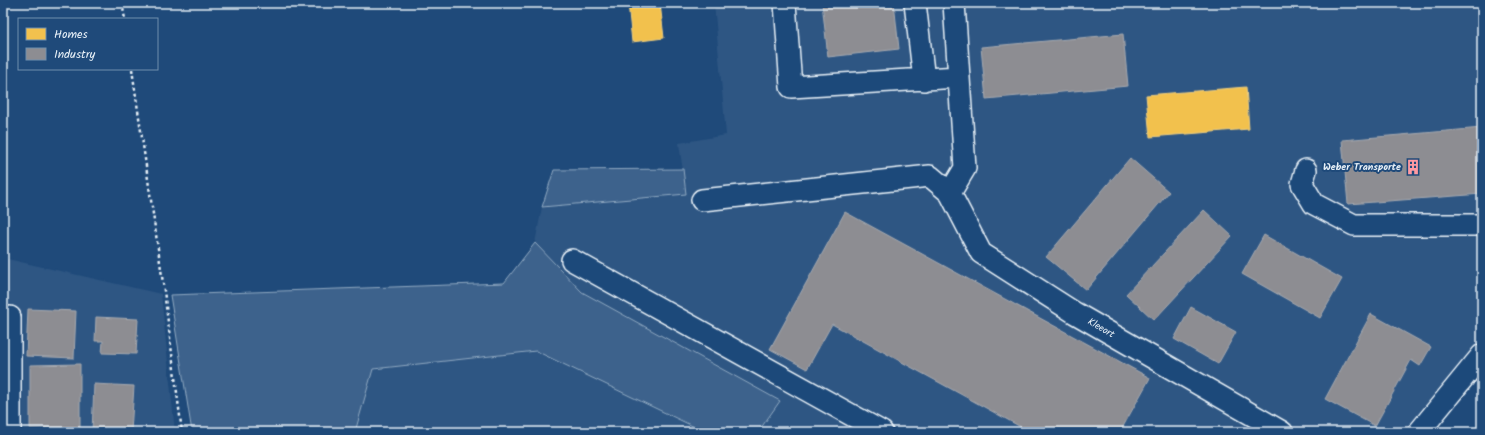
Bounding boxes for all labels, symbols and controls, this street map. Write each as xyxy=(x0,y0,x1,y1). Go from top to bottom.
legend xyxy=(18,18,158,70)
text: Homes xyxy=(54,25,88,44)
text: Industry xyxy=(54,45,96,64)
building icon: Weber Transporte xyxy=(1404,158,1422,176)
place label: Weber Transporte xyxy=(1323,159,1401,175)
street label: Kleeort xyxy=(1084,314,1118,342)

